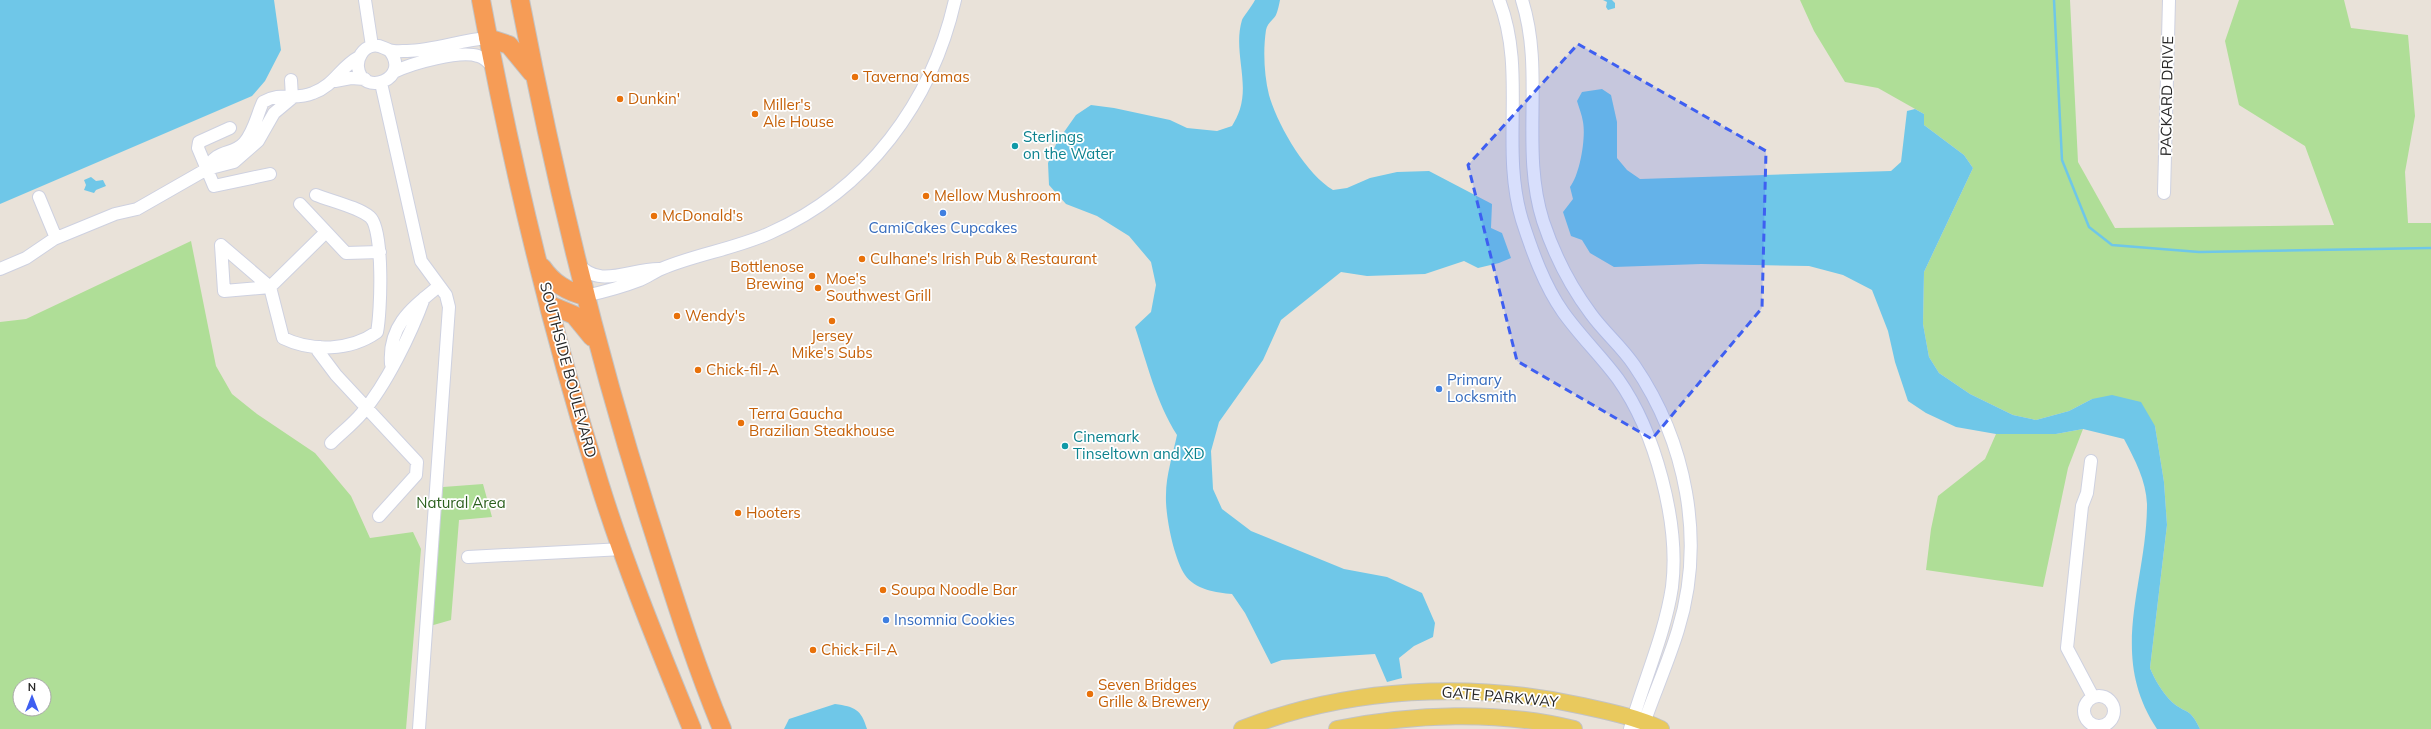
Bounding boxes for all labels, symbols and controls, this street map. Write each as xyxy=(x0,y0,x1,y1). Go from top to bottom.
street label: PACKARD DRIVE xyxy=(2156,36,2177,156)
place label: Taverna Yamas xyxy=(863,67,970,86)
marker: Taverna Yamas xyxy=(850,72,860,82)
place label: Dunkin' xyxy=(628,89,680,108)
marker: Dunkin' xyxy=(615,94,625,104)
place label: Miller's Ale House xyxy=(763,95,834,131)
marker: Miller's Ale House xyxy=(750,109,760,119)
place label: Sterlings on the Water xyxy=(1023,127,1115,163)
marker: Sterlings on the Water xyxy=(1010,141,1020,151)
place label: Mellow Mushroom xyxy=(934,186,1061,205)
marker: Mellow Mushroom xyxy=(921,191,931,201)
place label: McDonald's xyxy=(662,206,743,225)
marker: CamiCakes Cupcakes xyxy=(938,208,948,218)
marker: McDonald's xyxy=(649,211,659,221)
place label: CamiCakes Cupcakes xyxy=(868,218,1018,237)
place label: Culhane's Irish Pub & Restaurant xyxy=(870,249,1097,268)
marker: Culhane's Irish Pub & Restaurant xyxy=(857,254,867,264)
place label: Bottlenose Brewing xyxy=(730,257,804,293)
place label: Moe's Southwest Grill xyxy=(826,269,931,305)
marker: Bottlenose Brewing xyxy=(807,271,817,281)
street label: SOUTHSIDE BOULEVARD xyxy=(536,280,601,460)
marker: Moe's Southwest Grill xyxy=(813,283,823,293)
place label: Wendy's xyxy=(685,306,745,325)
marker: Wendy's xyxy=(672,311,682,321)
marker: Jersey Mike's Subs xyxy=(827,316,837,326)
place label: Jersey Mike's Subs xyxy=(791,326,873,362)
place label: Chick-fil-A xyxy=(706,360,779,379)
marker: Chick-fil-A xyxy=(693,365,703,375)
place label: Primary Locksmith xyxy=(1447,370,1517,406)
marker: Primary Locksmith xyxy=(1434,384,1444,394)
place label: Terra Gaucha Brazilian Steakhouse xyxy=(749,404,895,440)
marker: Terra Gaucha Brazilian Steakhouse xyxy=(736,418,746,428)
place label: Cinemark Tinseltown and XD xyxy=(1073,427,1205,463)
marker: Cinemark Tinseltown and XD xyxy=(1060,441,1070,451)
park label: Natural Area xyxy=(416,493,506,512)
place label: Hooters xyxy=(746,503,801,522)
marker: Hooters xyxy=(733,508,743,518)
place label: Soupa Noodle Bar xyxy=(891,580,1018,599)
marker: Soupa Noodle Bar xyxy=(878,585,888,595)
place label: Insomnia Cookies xyxy=(894,610,1015,629)
marker: Insomnia Cookies xyxy=(881,615,891,625)
place label: Chick-Fil-A xyxy=(821,640,897,659)
marker: Chick-Fil-A xyxy=(808,645,818,655)
place label: Seven Bridges Grille & Brewery xyxy=(1098,675,1210,711)
north arrow xyxy=(12,677,52,717)
text: N xyxy=(28,680,36,694)
street label: GATE PARKWAY xyxy=(1441,682,1560,711)
marker: Seven Bridges Grille & Brewery xyxy=(1085,689,1095,699)

